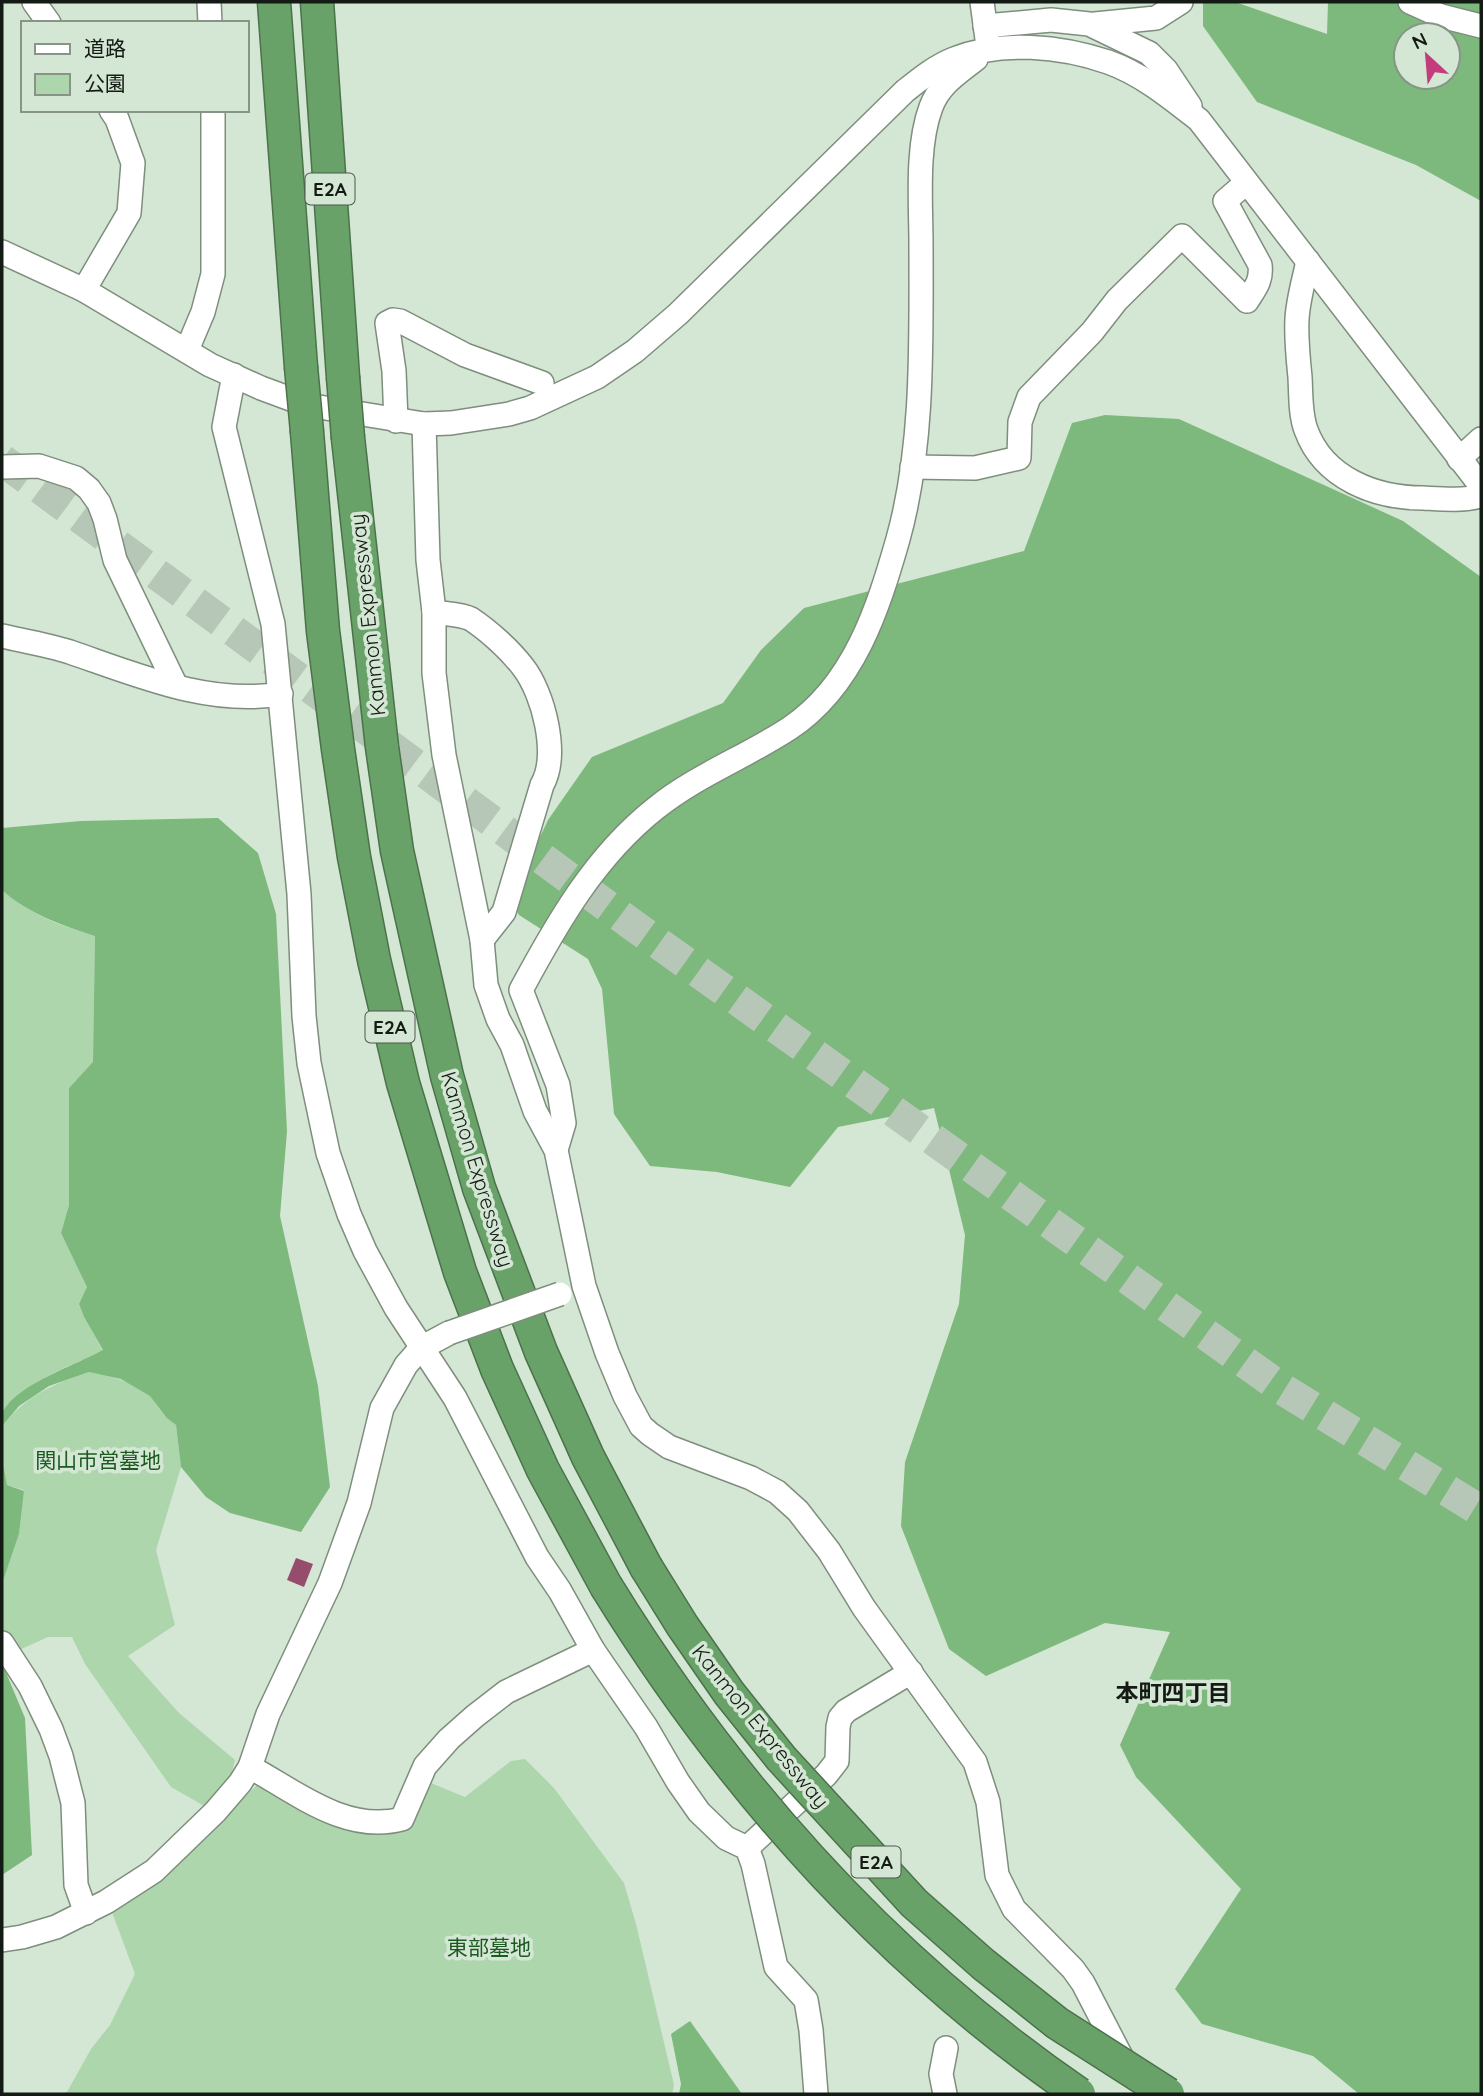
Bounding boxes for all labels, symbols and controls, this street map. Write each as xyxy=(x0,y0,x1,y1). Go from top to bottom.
legend xyxy=(21,21,248,112)
north arrow xyxy=(1392,21,1462,91)
text: N xyxy=(1408,27,1431,55)
text: 道路 xyxy=(84,35,126,61)
text: 公園 xyxy=(84,70,126,96)
road number: E2A xyxy=(306,174,354,204)
street label: Kanmon Expressway xyxy=(343,513,391,717)
road number: E2A xyxy=(366,1012,414,1042)
street label: Kanmon Expressway xyxy=(436,1068,520,1270)
park label: 関山市営墓地 xyxy=(35,1447,161,1473)
street label: Kanmon Expressway xyxy=(687,1639,835,1813)
district label: 本町四丁目 xyxy=(1116,1678,1231,1707)
road number: E2A xyxy=(852,1846,900,1878)
park label: 東部墓地 xyxy=(447,1934,531,1960)

